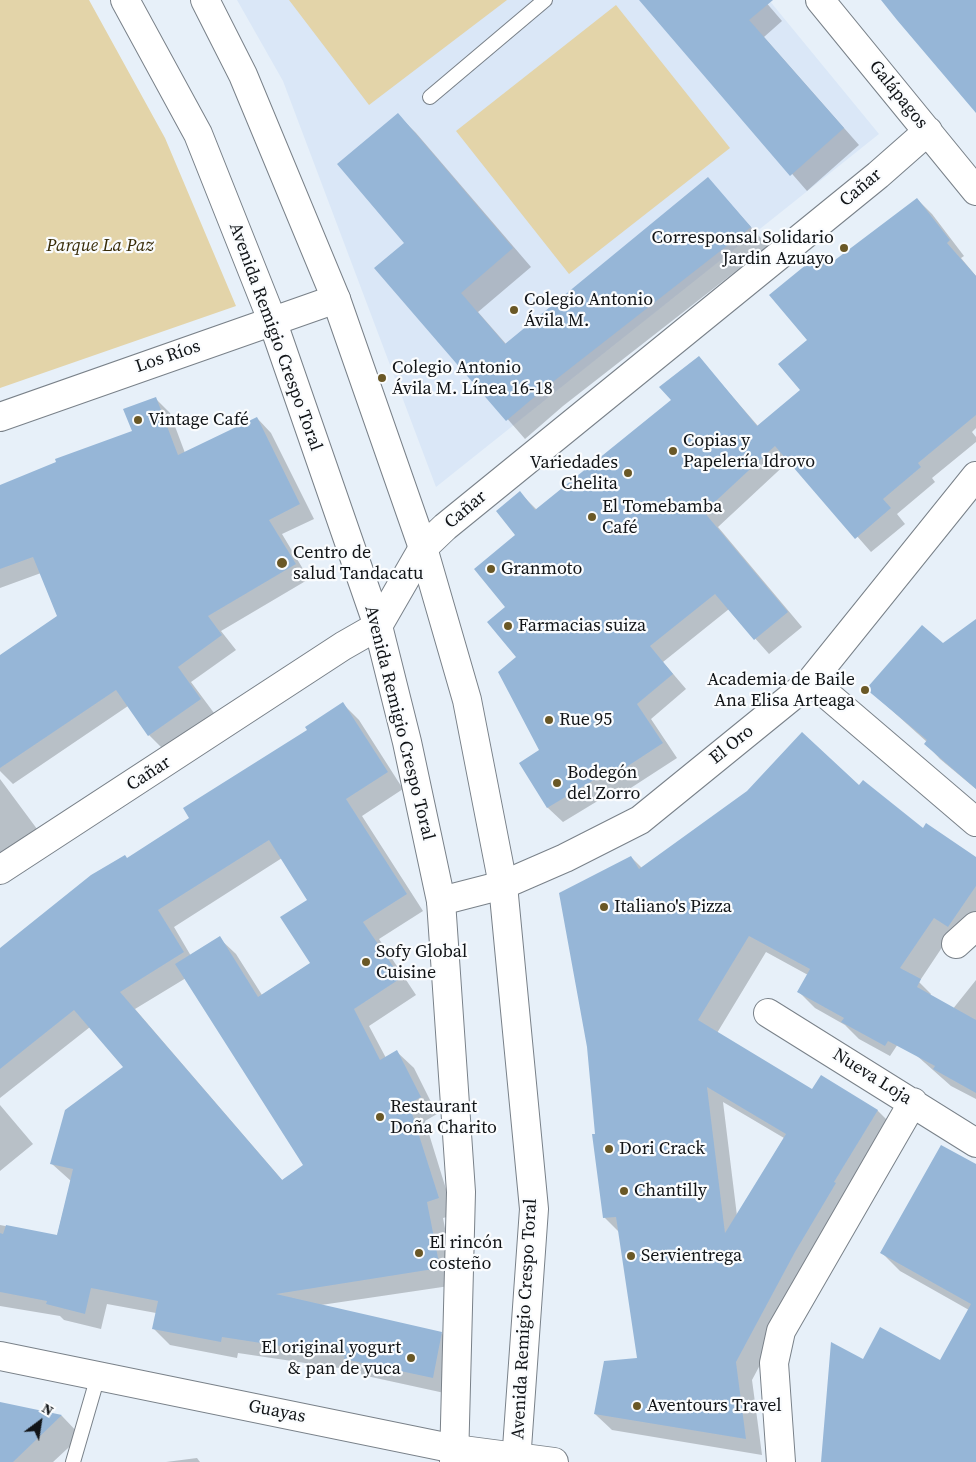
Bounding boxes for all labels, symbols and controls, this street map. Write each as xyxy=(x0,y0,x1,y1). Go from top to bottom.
street label: Galápagos xyxy=(864,56,932,134)
street label: Cañar xyxy=(836,164,886,212)
street label: Avenida Remigio Crespo Toral xyxy=(224,220,326,454)
place label: Corresponsal Solidario Jardin Azuayo xyxy=(651,227,834,270)
park label: Parque La Paz xyxy=(46,235,154,257)
marker: Corresponsal Solidario Jardin Azuayo xyxy=(838,242,850,254)
place label: Colegio Antonio Ávila M. xyxy=(524,289,653,332)
marker: Colegio Antonio Ávila M. xyxy=(508,304,520,316)
street label: Los Ríos xyxy=(133,336,203,378)
place label: Colegio Antonio Ávila M. Línea 16-18 xyxy=(392,357,553,399)
marker: Colegio Antonio Ávila M. Línea 16-18 xyxy=(376,372,388,384)
place label: Vintage Café xyxy=(148,409,249,431)
marker: Vintage Café xyxy=(132,414,144,426)
place label: Copias y Papelería Idrovo xyxy=(683,430,815,472)
marker: Copias y Papelería Idrovo xyxy=(667,445,679,457)
place label: Variedades Chelita xyxy=(530,452,618,494)
marker: Variedades Chelita xyxy=(622,467,634,479)
street label: Cañar xyxy=(441,486,491,534)
place label: El Tomebamba Café xyxy=(602,496,722,538)
marker: El Tomebamba Café xyxy=(586,511,598,523)
place label: Centro de salud Tandacatu xyxy=(293,542,423,584)
marker: Centro de salud Tandacatu xyxy=(275,556,289,570)
place label: Granmoto xyxy=(501,558,582,580)
marker: Granmoto xyxy=(485,563,497,575)
street label: Avenida Remigio Crespo Toral xyxy=(359,603,439,843)
place label: Farmacias suiza xyxy=(518,615,646,637)
marker: Farmacias suiza xyxy=(502,620,514,632)
place label: Academia de Baile Ana Elisa Arteaga xyxy=(707,669,855,712)
marker: Academia de Baile Ana Elisa Arteaga xyxy=(859,684,871,696)
place label: Rue 95 xyxy=(559,709,612,731)
marker: Rue 95 xyxy=(543,714,555,726)
street label: El Oro xyxy=(706,721,758,769)
street label: Cañar xyxy=(123,752,175,796)
place label: Bodegón del Zorro xyxy=(567,762,640,804)
marker: Bodegón del Zorro xyxy=(551,777,563,789)
place label: Italiano's Pizza xyxy=(614,896,732,918)
marker: Italiano's Pizza xyxy=(598,901,610,913)
place label: Sofy Global Cuisine xyxy=(376,941,467,984)
marker: Sofy Global Cuisine xyxy=(360,956,372,968)
street label: Nueva Loja xyxy=(829,1044,915,1110)
place label: Restaurant Doña Charito xyxy=(390,1096,497,1138)
marker: Restaurant Doña Charito xyxy=(374,1111,386,1123)
place label: Dori Crack xyxy=(619,1138,705,1160)
marker: Dori Crack xyxy=(603,1143,615,1155)
place label: Chantilly xyxy=(634,1180,707,1202)
marker: Chantilly xyxy=(618,1185,630,1197)
street label: Avenida Remigio Crespo Toral xyxy=(508,1198,542,1440)
place label: El rincón costeño xyxy=(429,1232,503,1274)
place label: Servientrega xyxy=(641,1245,742,1267)
marker: El rincón costeño xyxy=(413,1247,425,1259)
marker: Servientrega xyxy=(625,1250,637,1262)
place label: El original yogurt & pan de yuca xyxy=(261,1337,401,1380)
marker: El original yogurt & pan de yuca xyxy=(405,1352,417,1364)
place label: Aventours Travel xyxy=(647,1395,782,1417)
street label: Guayas xyxy=(247,1396,307,1428)
north arrow xyxy=(15,1397,65,1447)
text: N xyxy=(38,1398,57,1420)
marker: Aventours Travel xyxy=(631,1400,643,1412)

